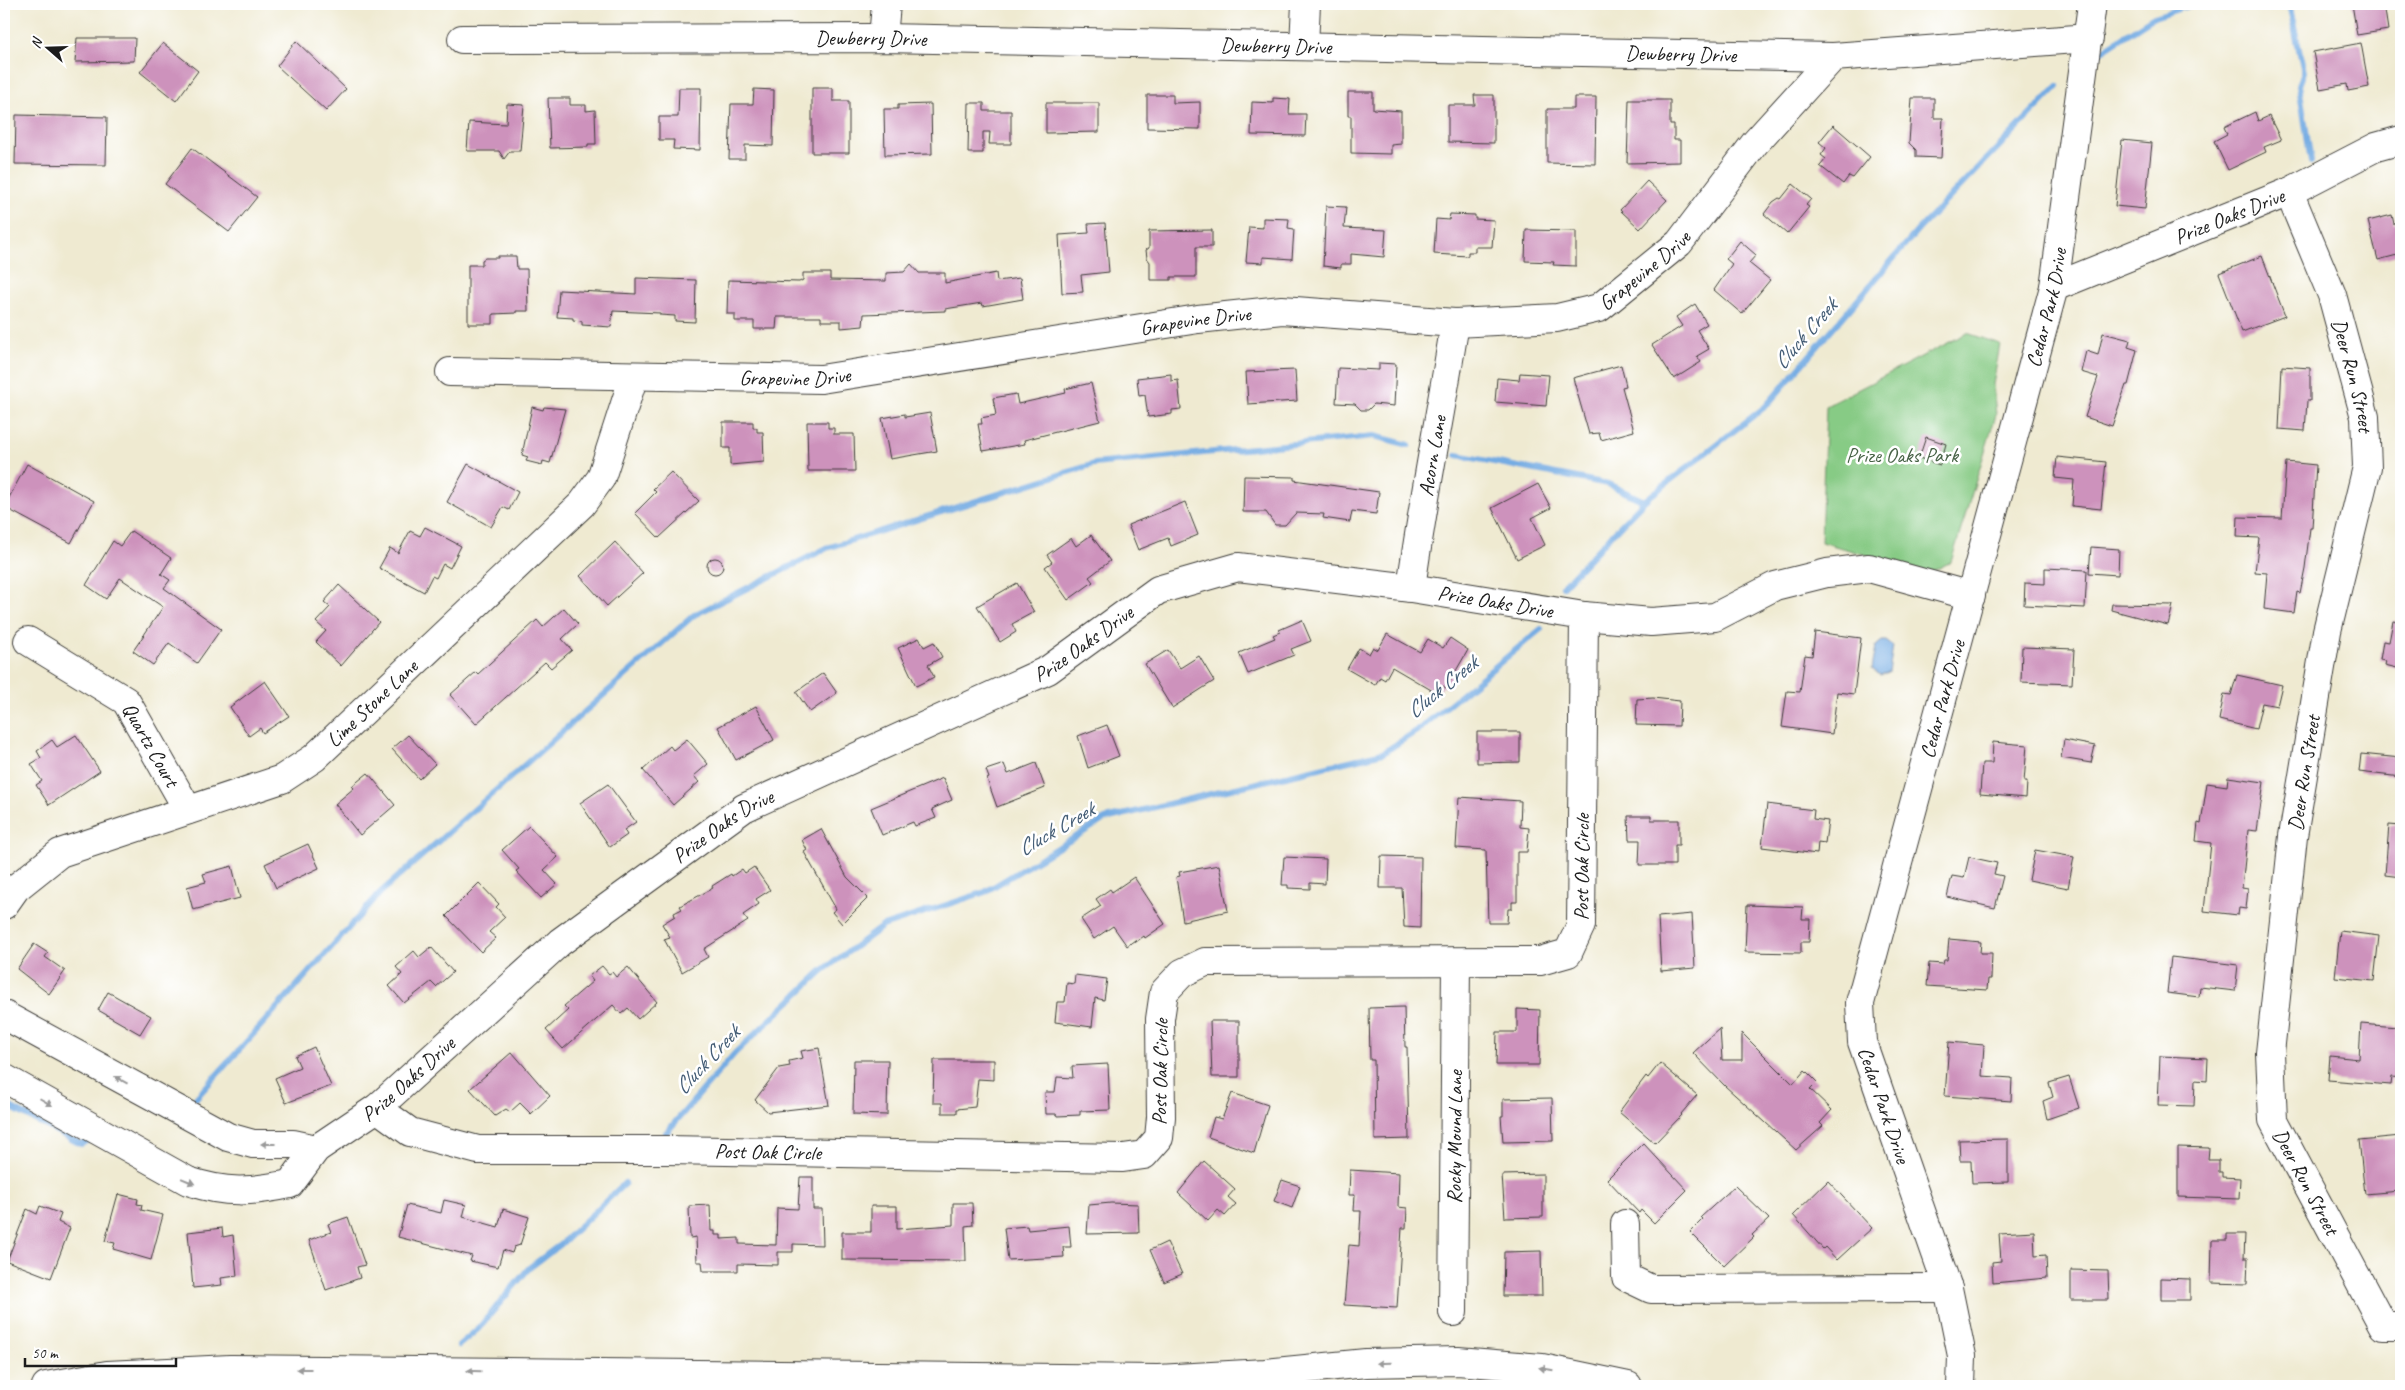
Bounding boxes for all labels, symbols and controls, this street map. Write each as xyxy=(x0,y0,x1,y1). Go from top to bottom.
north arrow xyxy=(22,22,72,72)
street label: Dewberry Drive xyxy=(815,25,928,52)
street label: Dewberry Drive xyxy=(1220,32,1333,60)
text: N xyxy=(27,35,47,51)
street label: Dewberry Drive xyxy=(1625,40,1738,68)
street label: Prize Oaks Drive xyxy=(2170,182,2289,250)
street label: Grapevine Drive xyxy=(1593,225,1697,316)
street label: Cedar Park Drive xyxy=(2020,246,2072,370)
water label: Cluck Creek xyxy=(1767,290,1846,375)
street label: Grapevine Drive xyxy=(1138,300,1253,341)
street label: Deer Run Street xyxy=(2326,316,2379,435)
street label: Grapevine Drive xyxy=(739,361,853,392)
street label: Acorn Lane xyxy=(1413,412,1452,498)
park label: Prize Oaks Park xyxy=(1846,442,1959,468)
street label: Prize Oaks Drive xyxy=(1436,580,1556,624)
street label: Prize Oaks Drive xyxy=(1030,599,1139,688)
street label: Cedar Park Drive xyxy=(1914,636,1971,761)
water label: Cluck Creek xyxy=(1400,647,1487,724)
street label: Lime Stone Lane xyxy=(321,653,424,753)
street label: Quartz Court xyxy=(117,698,186,793)
street label: Deer Run Street xyxy=(2282,712,2326,832)
street label: Prize Oaks Drive xyxy=(667,783,779,869)
water label: Cluck Creek xyxy=(1012,794,1103,862)
street label: Post Oak Circle xyxy=(1568,812,1595,921)
street label: Post Oak Circle xyxy=(1146,1016,1174,1125)
water label: Cluck Creek xyxy=(668,1017,749,1100)
street label: Prize Oaks Drive xyxy=(357,1030,461,1128)
street label: Cedar Park Drive xyxy=(1852,1043,1916,1168)
street label: Rocky Mound Lane xyxy=(1441,1069,1468,1204)
one-way arrow xyxy=(114,1075,127,1084)
one-way arrow xyxy=(40,1098,53,1107)
street label: Deer Run Street xyxy=(2267,1124,2346,1241)
street label: Post Oak Circle xyxy=(714,1138,824,1166)
one-way arrow xyxy=(260,1140,276,1148)
one-way arrow xyxy=(181,1177,195,1185)
scale bar xyxy=(25,1335,176,1367)
text: 50 m xyxy=(32,1344,59,1363)
one-way arrow xyxy=(1375,1359,1391,1367)
one-way arrow xyxy=(296,1365,312,1373)
one-way arrow xyxy=(1537,1365,1553,1373)
one-way arrow xyxy=(466,1367,482,1375)

